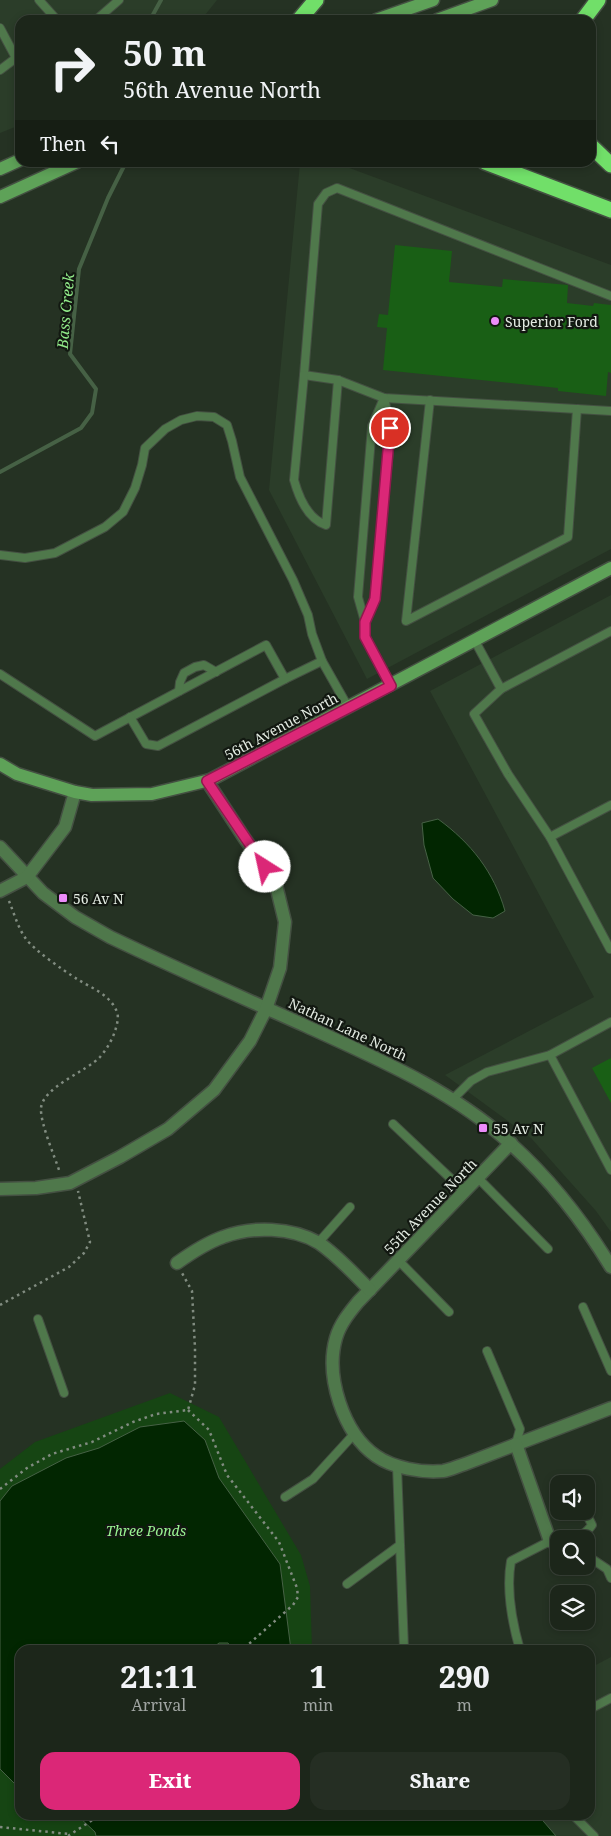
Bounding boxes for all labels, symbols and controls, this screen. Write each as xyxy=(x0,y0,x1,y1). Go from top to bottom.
text: 50 m xyxy=(123,29,206,76)
icon: right xyxy=(40,35,105,100)
text: 56th Avenue North xyxy=(123,74,321,104)
icon: left xyxy=(96,130,124,158)
text: Then xyxy=(40,131,86,157)
water label: Bass Creek xyxy=(52,272,78,351)
place label: Superior Ford xyxy=(505,312,598,331)
marker: Superior Ford xyxy=(489,315,501,327)
pin xyxy=(369,407,411,449)
icon: arrive xyxy=(376,414,404,442)
street label: 56th Avenue North xyxy=(221,688,341,764)
position arrow xyxy=(238,840,290,892)
place label: 56 Av N xyxy=(73,889,124,908)
marker: 56 Av N xyxy=(57,892,69,904)
street label: Nathan Lane North xyxy=(286,993,411,1065)
place label: 55 Av N xyxy=(493,1119,544,1138)
marker: 55 Av N xyxy=(477,1122,489,1134)
street label: 55th Avenue North xyxy=(379,1154,481,1258)
map controls xyxy=(550,1475,595,1630)
button: sound xyxy=(550,1475,595,1520)
park label: Three Ponds xyxy=(106,1521,187,1540)
button: search xyxy=(550,1530,595,1575)
button: layers xyxy=(550,1585,595,1630)
text: 21:11 xyxy=(120,1656,198,1697)
text: 1 xyxy=(310,1656,327,1697)
text: 290 xyxy=(439,1656,490,1697)
text: Arrival xyxy=(132,1694,186,1716)
text: min xyxy=(303,1694,333,1716)
text: m xyxy=(457,1694,472,1716)
button: Exit xyxy=(40,1752,300,1810)
button: Share xyxy=(310,1752,570,1810)

